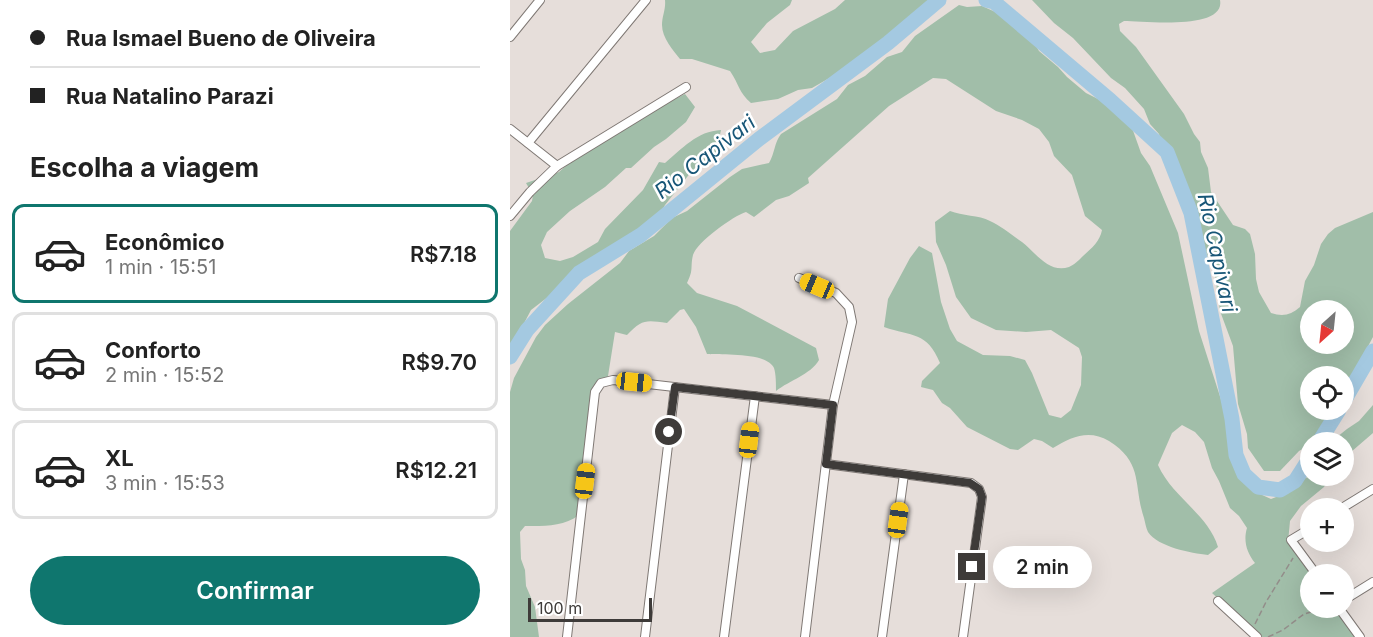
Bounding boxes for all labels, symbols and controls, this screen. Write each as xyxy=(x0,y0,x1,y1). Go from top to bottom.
text: Rua Ismael Bueno de Oliveira xyxy=(66,25,376,51)
text: Rua Natalino Parazi xyxy=(66,83,274,109)
water label: Rio Capivari xyxy=(649,109,761,204)
text: Escolha a viagem xyxy=(30,151,259,184)
water label: Rio Capivari xyxy=(1193,191,1242,316)
icon: car xyxy=(33,227,87,281)
text: Econômico xyxy=(105,229,224,255)
text: R$7.18 xyxy=(410,241,477,267)
text: 1 min · 15:51 xyxy=(105,255,216,279)
car xyxy=(797,271,837,301)
north arrow xyxy=(1300,300,1354,354)
map controls xyxy=(1300,300,1354,618)
icon: car xyxy=(33,335,87,389)
text: Conforto xyxy=(105,337,201,363)
text: R$9.70 xyxy=(401,349,477,375)
text: 2 min · 15:52 xyxy=(105,363,224,387)
button: locate xyxy=(1300,366,1354,420)
car xyxy=(615,371,653,393)
route start xyxy=(655,418,682,445)
car xyxy=(738,421,760,459)
button: layers xyxy=(1300,432,1354,486)
icon: car xyxy=(33,443,87,497)
text: XL xyxy=(105,445,134,471)
text: R$12.21 xyxy=(395,457,477,483)
car xyxy=(574,462,596,500)
text: 3 min · 15:53 xyxy=(105,471,225,495)
button: + xyxy=(1300,498,1354,552)
car xyxy=(887,501,909,539)
callout: 2 min xyxy=(993,546,1092,588)
route end xyxy=(958,553,985,580)
text: 2 min xyxy=(1016,555,1069,579)
button: Confirmar xyxy=(30,556,480,625)
button: − xyxy=(1300,564,1354,618)
scale bar xyxy=(528,595,652,622)
text: 100 m xyxy=(537,598,582,618)

